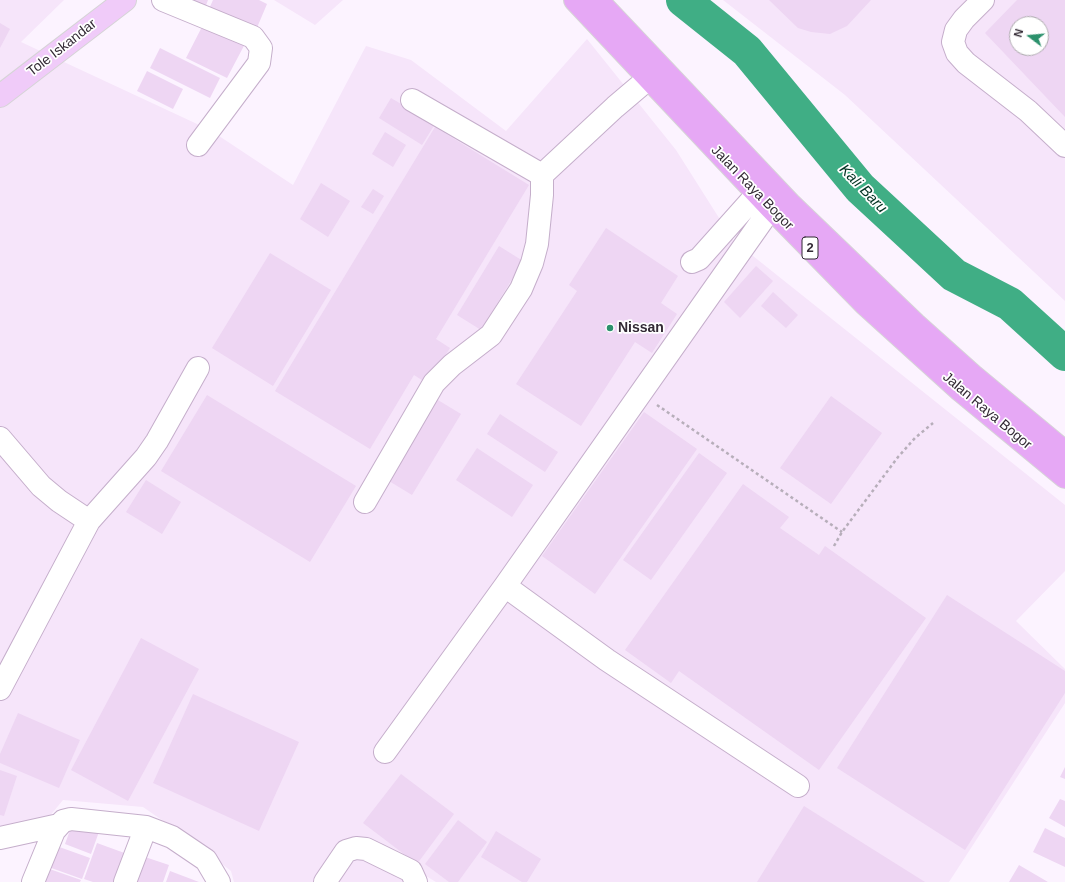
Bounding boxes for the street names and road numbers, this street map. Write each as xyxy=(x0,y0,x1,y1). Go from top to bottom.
street label: Tole Iskandar xyxy=(24,16,100,80)
street label: Jalan Raya Bogor xyxy=(707,142,797,234)
road number: 2 xyxy=(802,237,818,259)
street label: Jalan Raya Bogor xyxy=(939,369,1035,453)

